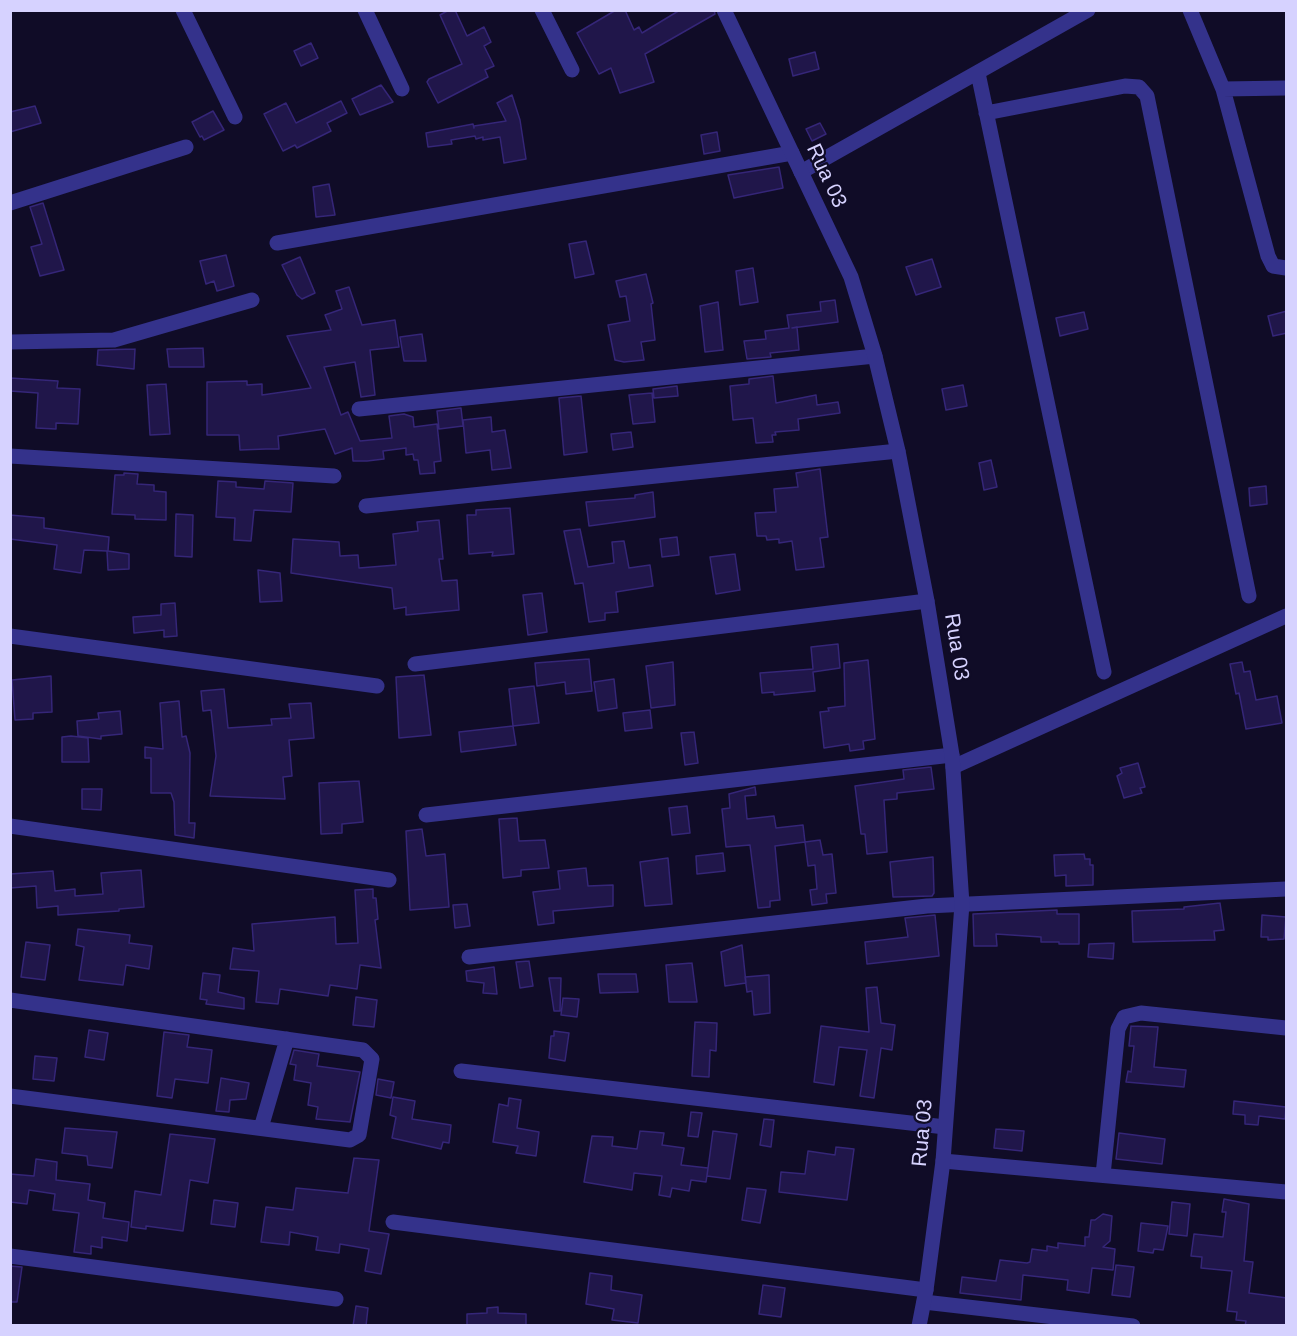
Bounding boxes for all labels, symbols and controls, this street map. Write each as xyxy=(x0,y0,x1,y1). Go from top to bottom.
street label: Rua 03 xyxy=(800,140,852,212)
street label: Rua 03 xyxy=(938,612,974,682)
street label: Rua 03 xyxy=(907,1098,939,1168)

